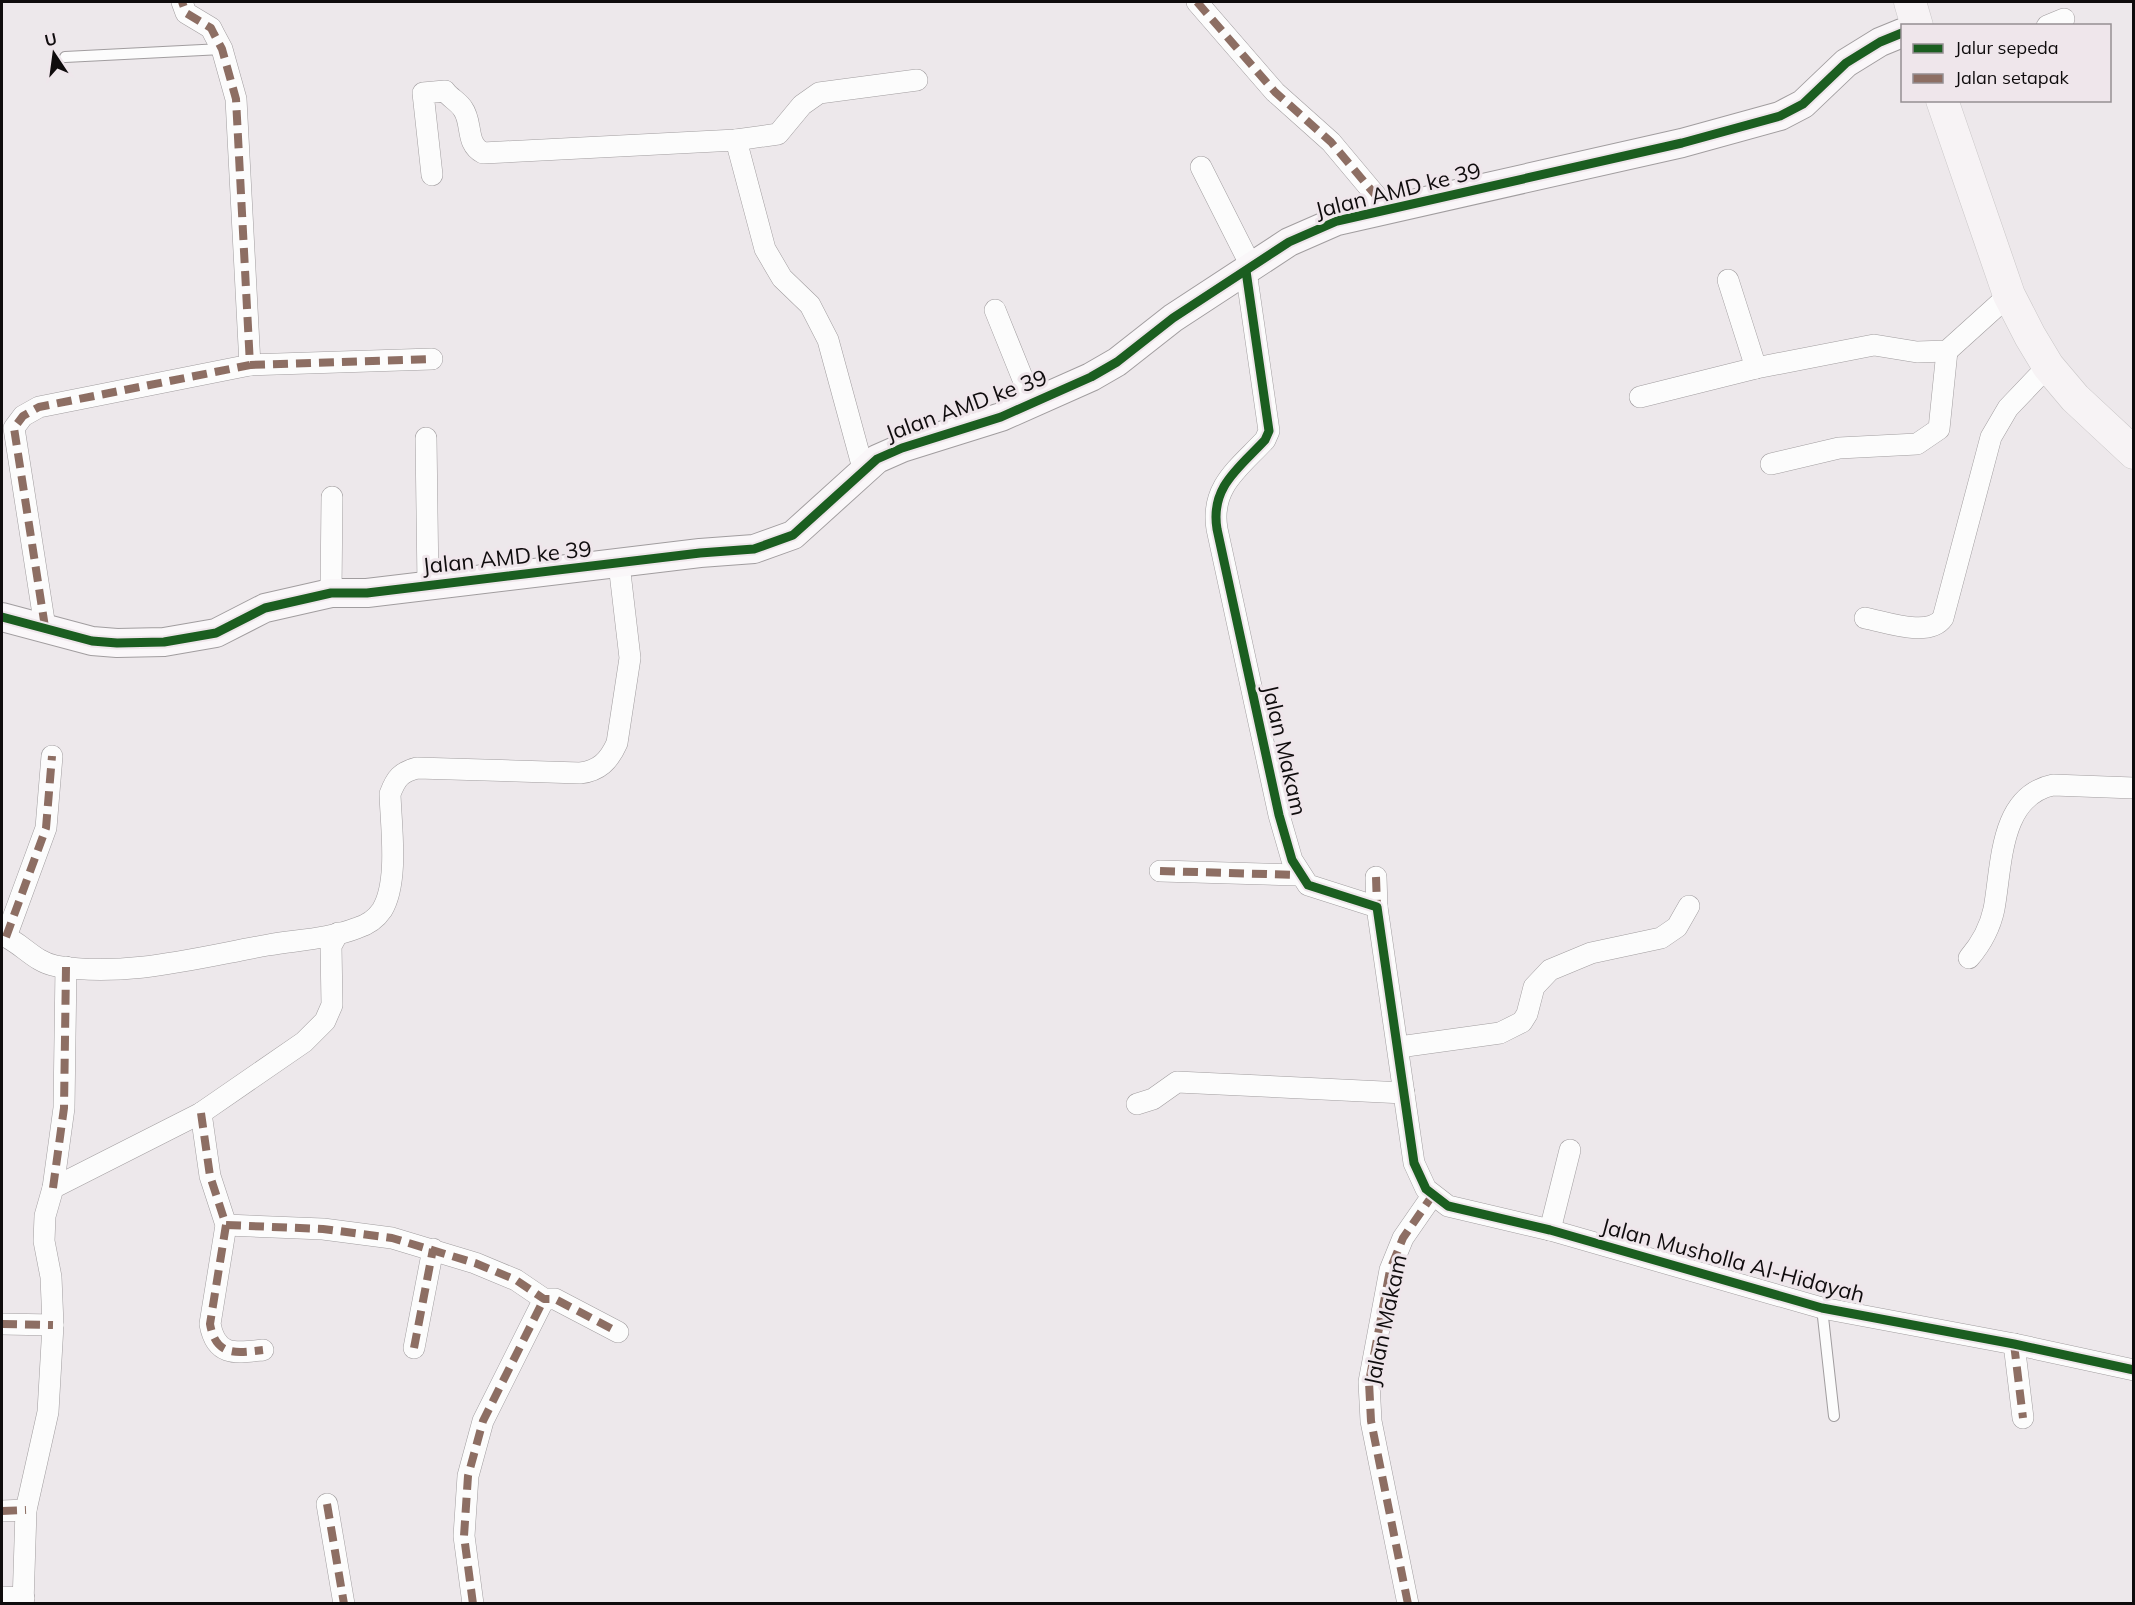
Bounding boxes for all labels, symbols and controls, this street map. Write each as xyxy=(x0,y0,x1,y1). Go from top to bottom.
north arrow xyxy=(24,24,84,84)
legend xyxy=(1901,24,2111,102)
text: U xyxy=(43,28,59,50)
text: Jalur sepeda xyxy=(1955,36,2059,59)
text: Jalan setapak xyxy=(1955,66,2069,89)
street label: Jalan AMD ke 39 xyxy=(1312,156,1484,224)
street label: Jalan AMD ke 39 xyxy=(881,363,1051,447)
street label: Jalan AMD ke 39 xyxy=(421,534,593,580)
street label: Jalan Makam xyxy=(1256,682,1314,818)
street label: Jalan Musholla Al-Hidayah xyxy=(1598,1211,1868,1309)
street label: Jalan Makam xyxy=(1357,1252,1413,1388)

